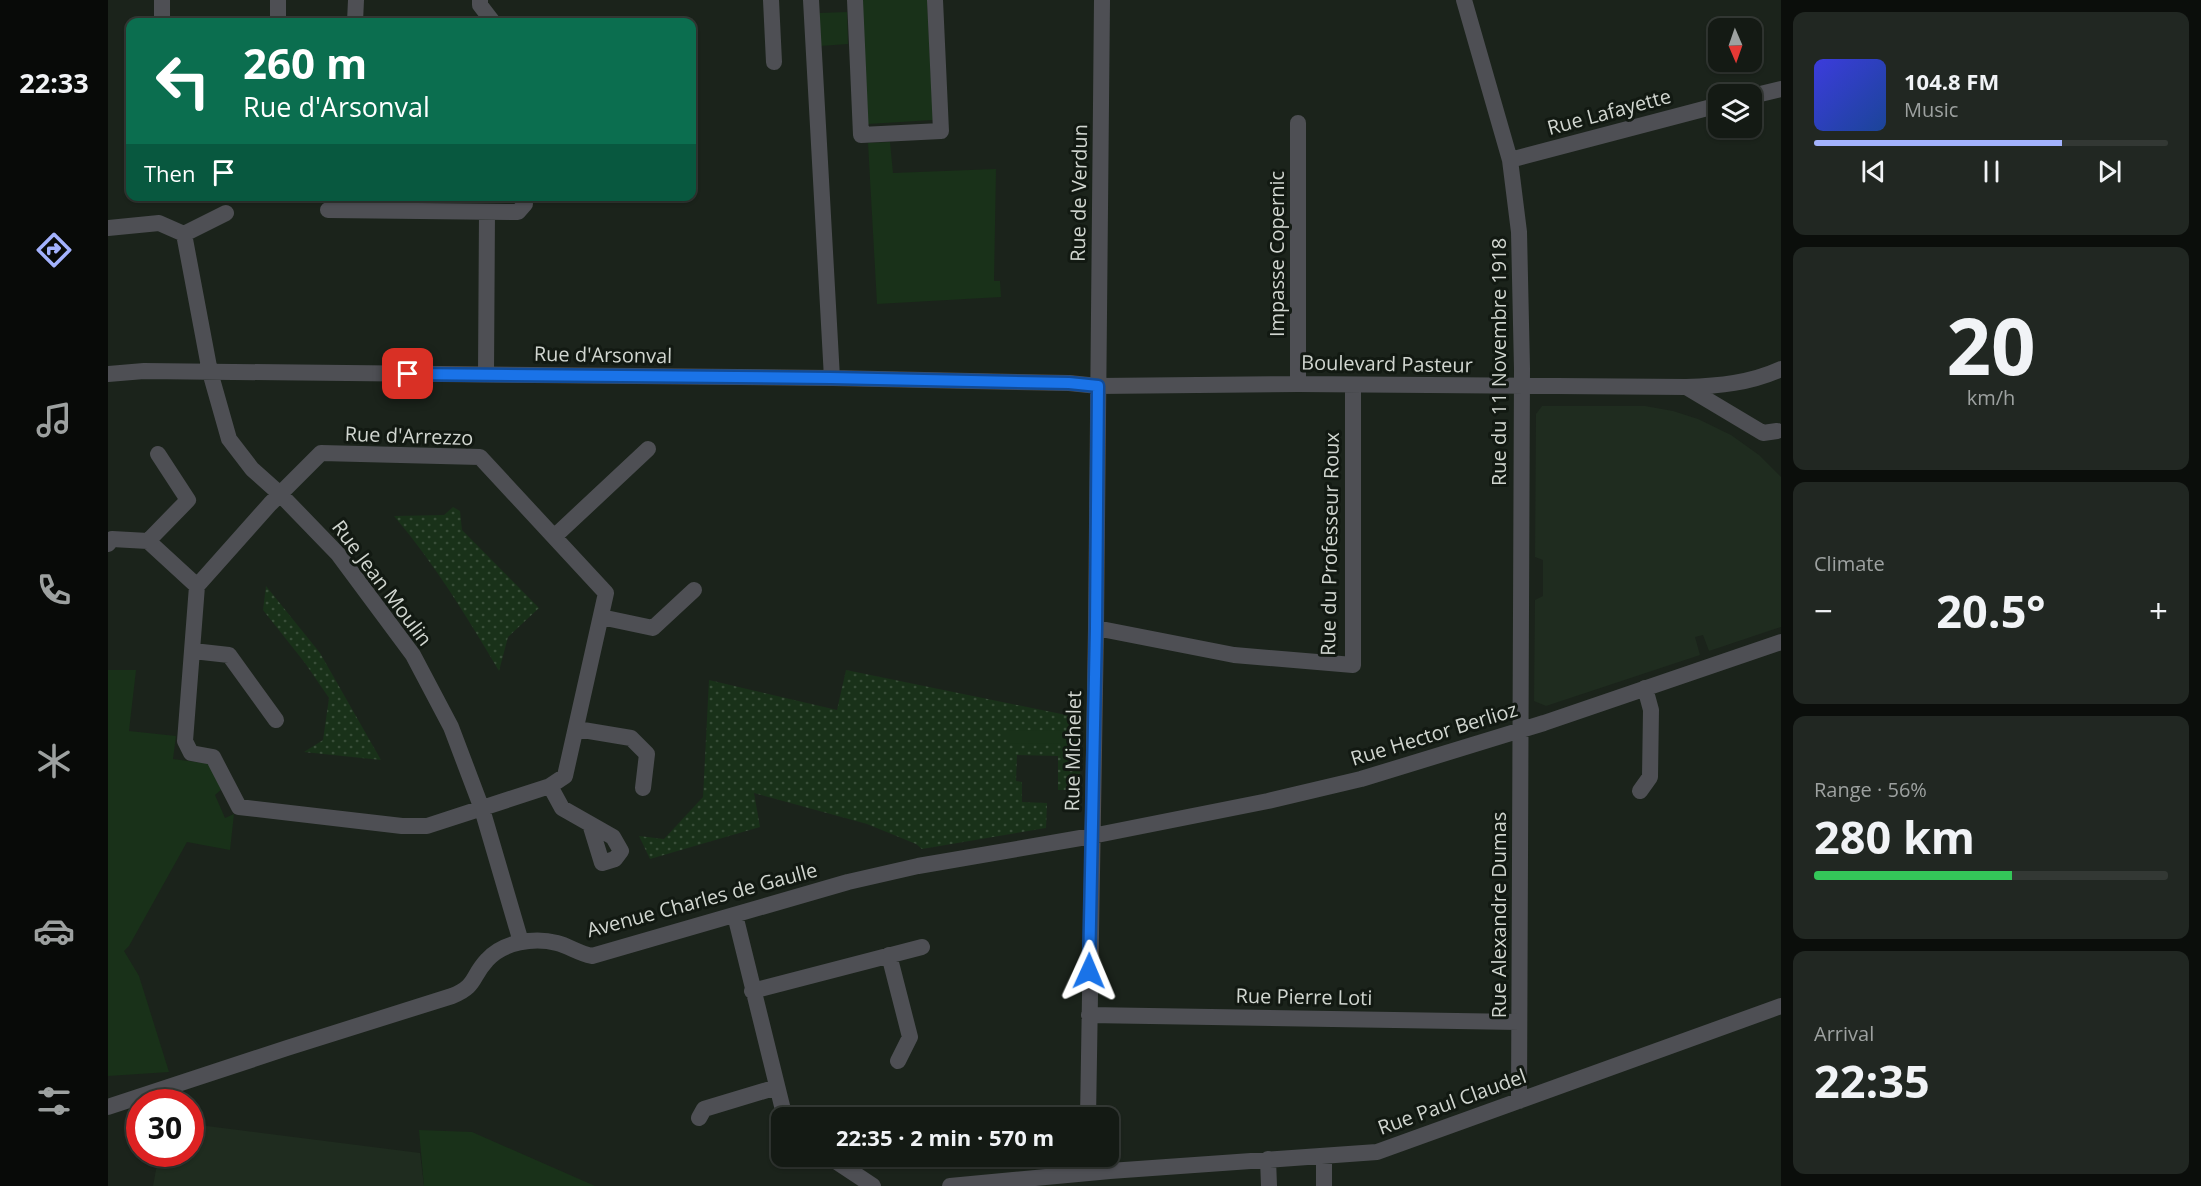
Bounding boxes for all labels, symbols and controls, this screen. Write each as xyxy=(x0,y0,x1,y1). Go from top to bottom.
north arrow xyxy=(1708,18,1762,72)
map controls xyxy=(1708,18,1762,138)
text: 260 m xyxy=(243,34,367,91)
icon: left xyxy=(144,42,222,120)
text: 22:33 xyxy=(19,64,89,101)
text: 104.8 FM xyxy=(1904,66,1999,96)
street label: Rue Lafayette xyxy=(1544,82,1674,141)
button: layers xyxy=(1708,84,1762,138)
text: Rue d'Arsonval xyxy=(243,88,430,125)
text: Music xyxy=(1904,96,1958,123)
street label: Rue de Verdun xyxy=(1064,124,1093,262)
icon: previous xyxy=(1857,155,1890,188)
icon: pause xyxy=(1975,155,2008,188)
icon: next xyxy=(2093,155,2126,188)
icon: arrive xyxy=(207,156,240,189)
text: Then xyxy=(144,158,195,188)
street label: Impasse Copernic xyxy=(1263,171,1290,337)
icon: directions xyxy=(33,229,75,271)
street label: Rue du 11 Novembre 1918 xyxy=(1485,238,1512,486)
text: 20 xyxy=(1946,292,2036,398)
street label: Rue d'Arsonval xyxy=(534,340,672,369)
pin xyxy=(382,348,433,399)
street label: Boulevard Pasteur xyxy=(1301,349,1473,378)
icon: arrive xyxy=(391,357,424,390)
text: km/h xyxy=(1967,384,2015,411)
icon: music xyxy=(33,399,75,441)
street label: Rue d'Arrezzo xyxy=(344,420,474,451)
street label: Rue du Professeur Roux xyxy=(1314,431,1345,656)
street label: Rue Jean Moulin xyxy=(326,514,439,651)
text: Climate xyxy=(1814,550,1885,577)
icon: phone xyxy=(33,569,75,611)
text: 20.5° xyxy=(1936,580,2046,641)
text: − xyxy=(1814,588,1833,633)
text: + xyxy=(2149,588,2168,633)
street label: Rue Michelet xyxy=(1058,690,1087,811)
street label: Rue Hector Berlioz xyxy=(1347,695,1520,772)
icon: climate xyxy=(33,740,75,782)
text: Range · 56% xyxy=(1814,776,1927,803)
text: 280 km xyxy=(1814,806,1975,867)
street label: Rue Alexandre Dumas xyxy=(1485,812,1512,1018)
street label: Avenue Charles de Gaulle xyxy=(583,856,820,943)
icon: car xyxy=(33,910,75,952)
position arrow xyxy=(1057,939,1121,1003)
street label: Rue Pierre Loti xyxy=(1235,982,1373,1011)
text: Arrival xyxy=(1814,1020,1874,1047)
text: 22:35 xyxy=(1814,1050,1930,1111)
street label: Rue Paul Claudel xyxy=(1374,1062,1530,1141)
icon: filters xyxy=(33,1080,75,1122)
speed limit sign: 30 xyxy=(126,1089,204,1167)
text: 22:35 · 2 min · 570 m xyxy=(836,1122,1054,1152)

